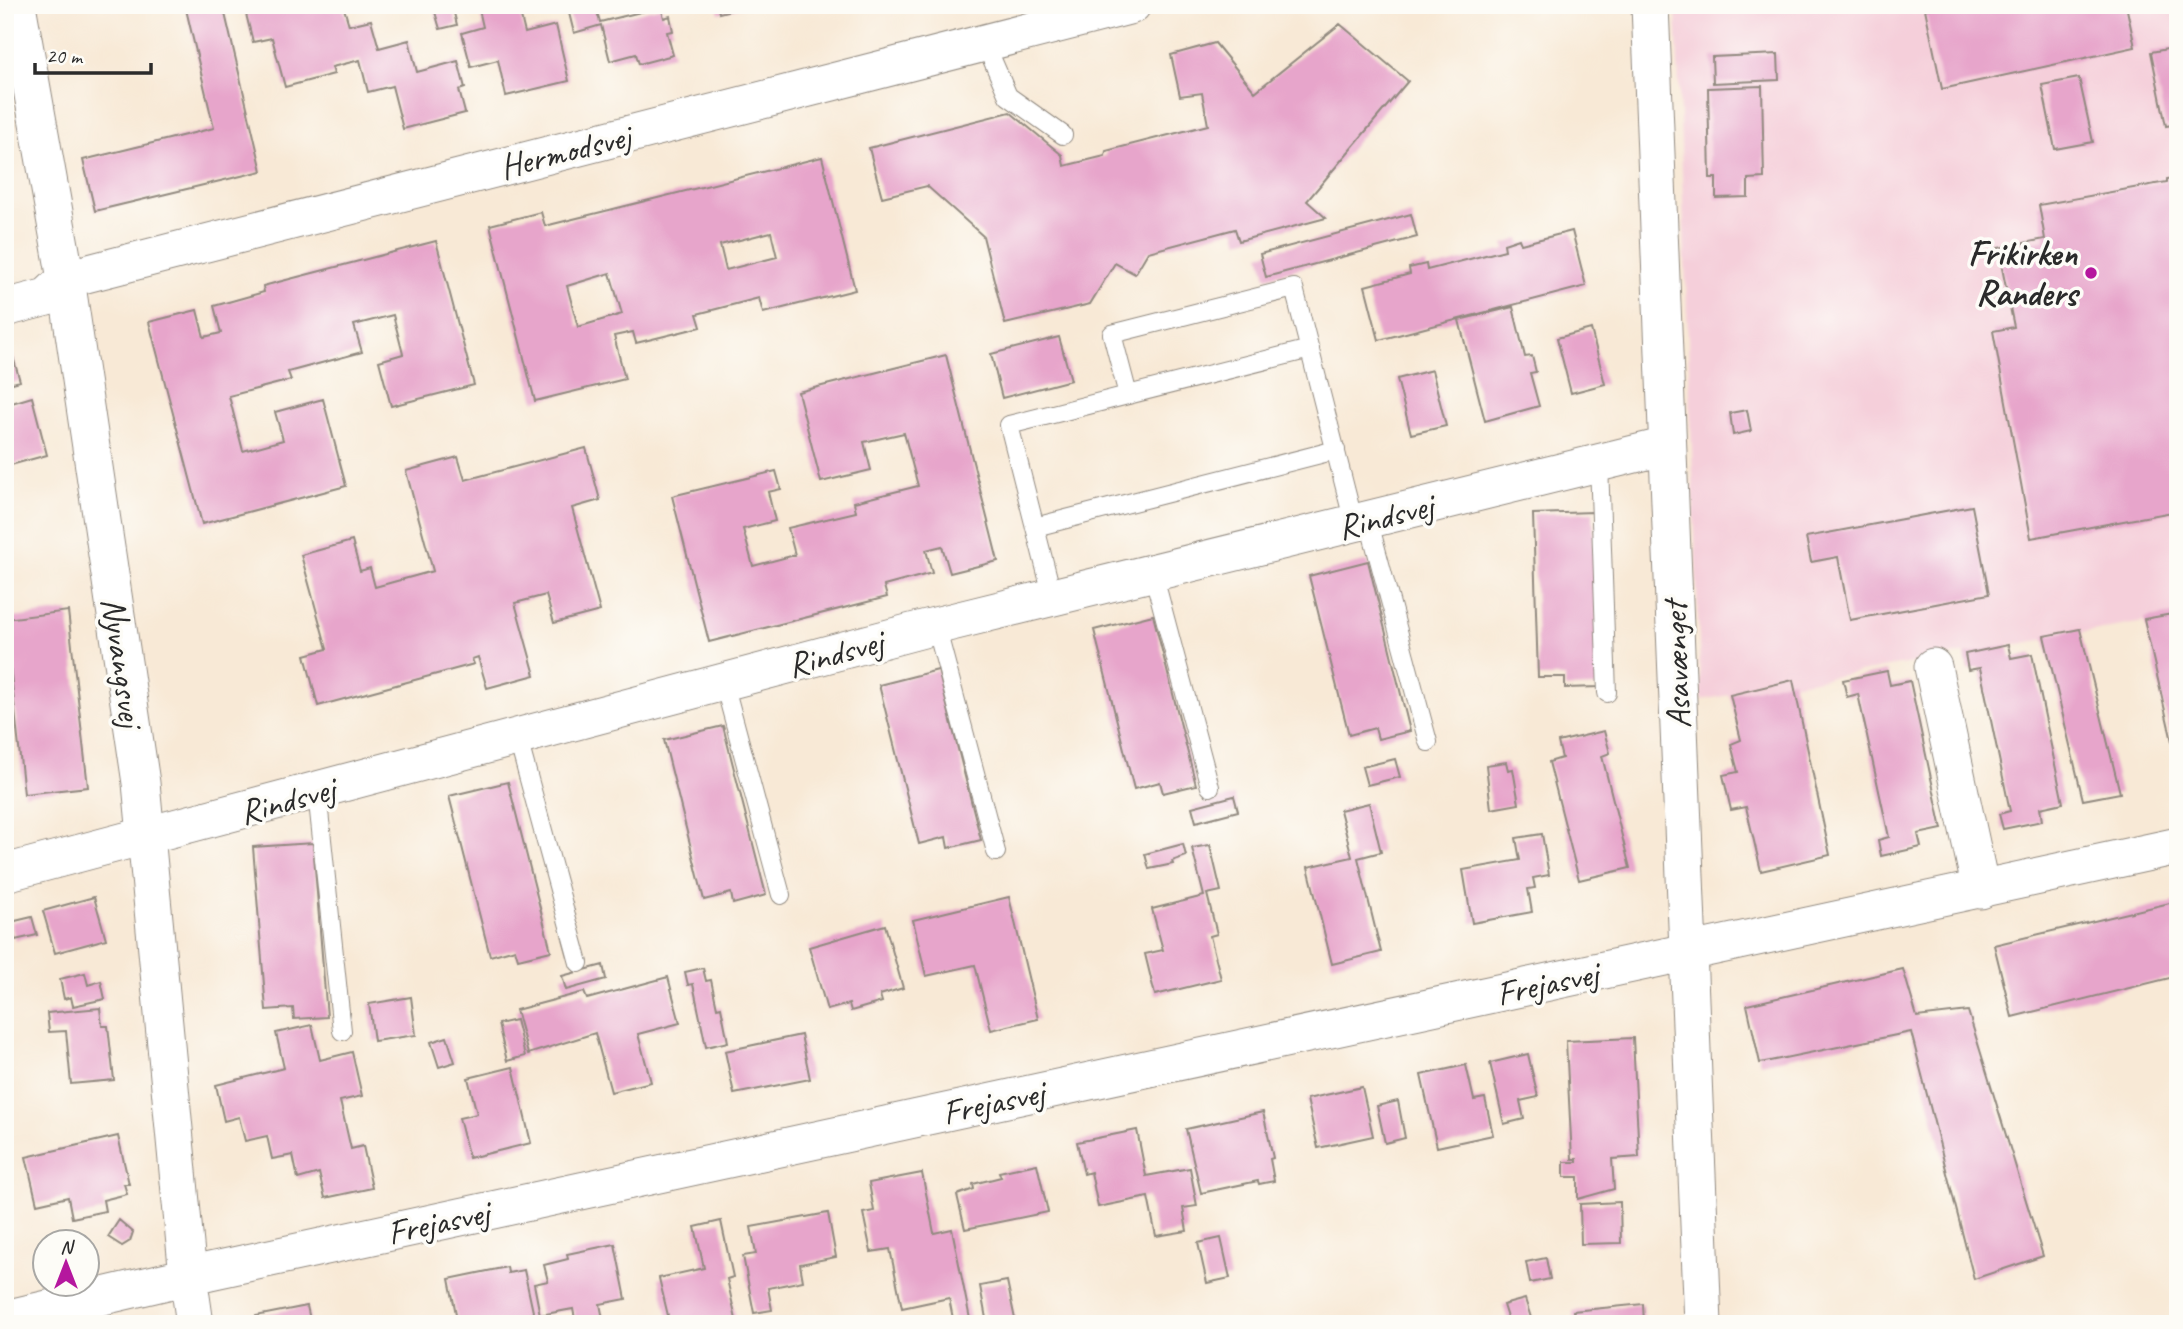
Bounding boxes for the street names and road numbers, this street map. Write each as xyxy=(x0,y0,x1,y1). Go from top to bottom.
street label: Hermodsvej xyxy=(495,113,639,189)
street label: Rindsvej xyxy=(1333,482,1442,550)
street label: Nyvangsvej xyxy=(91,594,154,734)
street label: Asavænget xyxy=(1652,596,1701,729)
street label: Rindsvej xyxy=(783,618,892,688)
street label: Rindsvej xyxy=(235,765,344,835)
street label: Frejasvej xyxy=(1492,950,1607,1016)
street label: Frejasvej xyxy=(938,1069,1053,1135)
street label: Frejasvej xyxy=(383,1189,498,1255)

